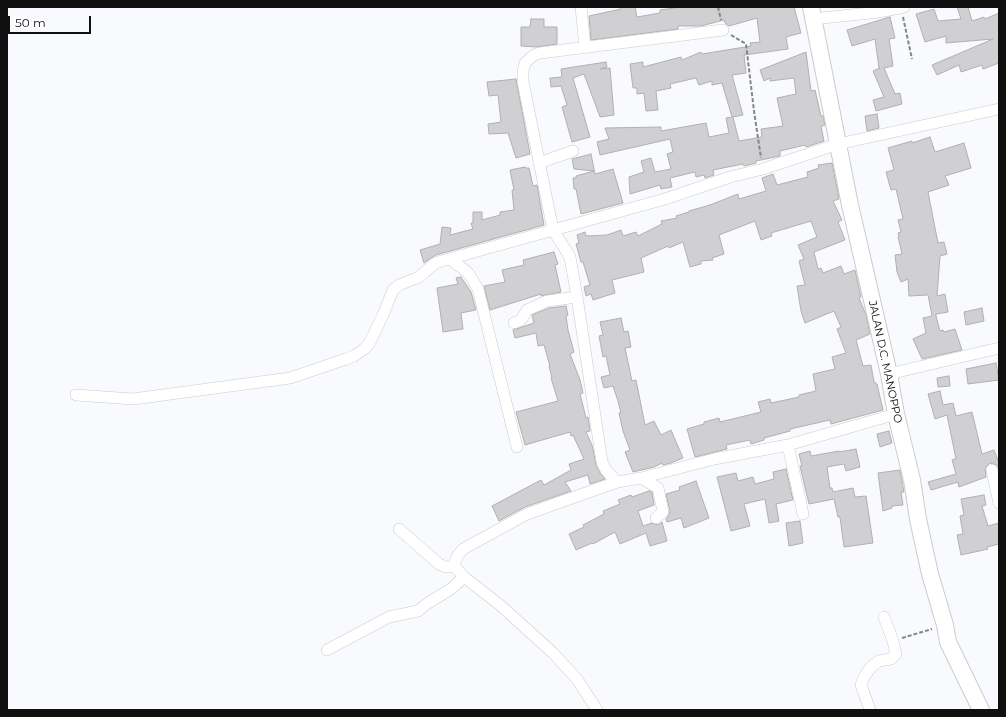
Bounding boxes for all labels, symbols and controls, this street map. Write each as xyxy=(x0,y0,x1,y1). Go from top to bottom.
scale bar xyxy=(10,8,93,34)
text: 50 m xyxy=(15,15,46,30)
street label: JALAN D.C. MANOPPO xyxy=(866,299,904,425)

